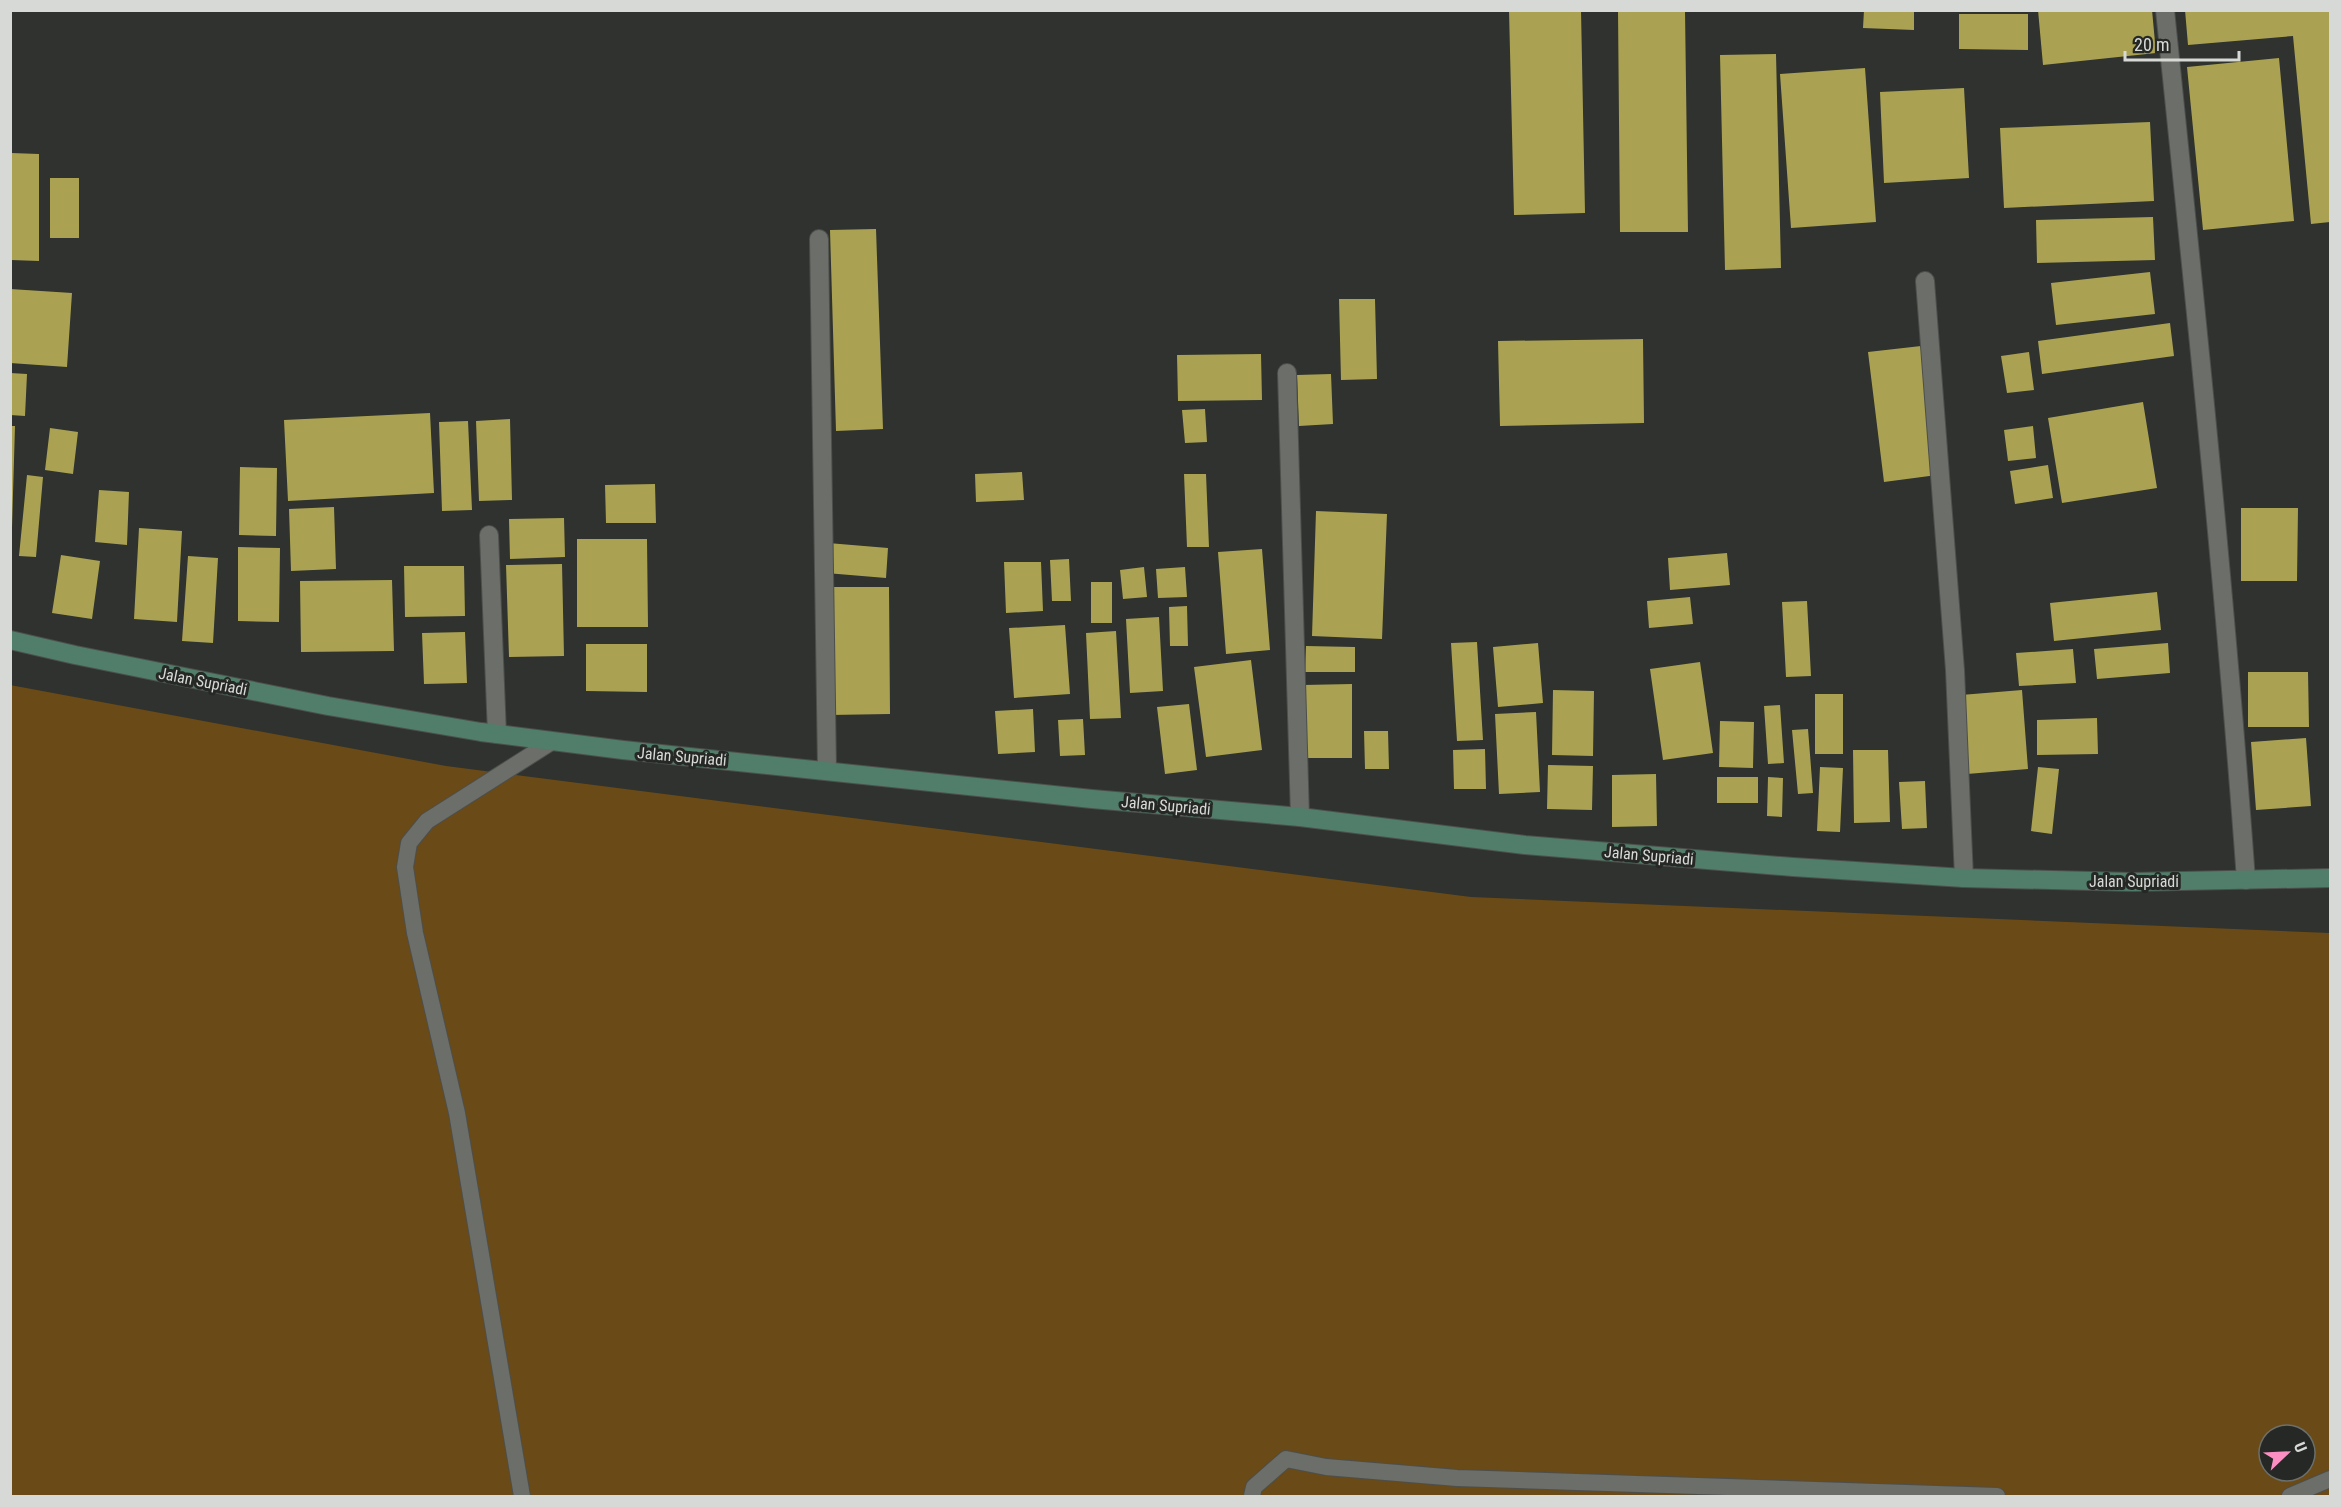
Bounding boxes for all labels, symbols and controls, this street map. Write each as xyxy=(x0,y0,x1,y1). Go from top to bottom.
scale bar xyxy=(2125,24,2239,62)
text: 20 m xyxy=(2134,34,2169,55)
street label: Jalan Supriadi xyxy=(157,664,249,699)
street label: Jalan Supriadi xyxy=(636,743,728,770)
street label: Jalan Supriadi xyxy=(1120,792,1212,819)
street label: Jalan Supriadi xyxy=(1603,842,1695,869)
street label: Jalan Supriadi xyxy=(2089,872,2179,891)
north arrow xyxy=(2257,1423,2317,1483)
text: U xyxy=(2290,1439,2311,1455)

